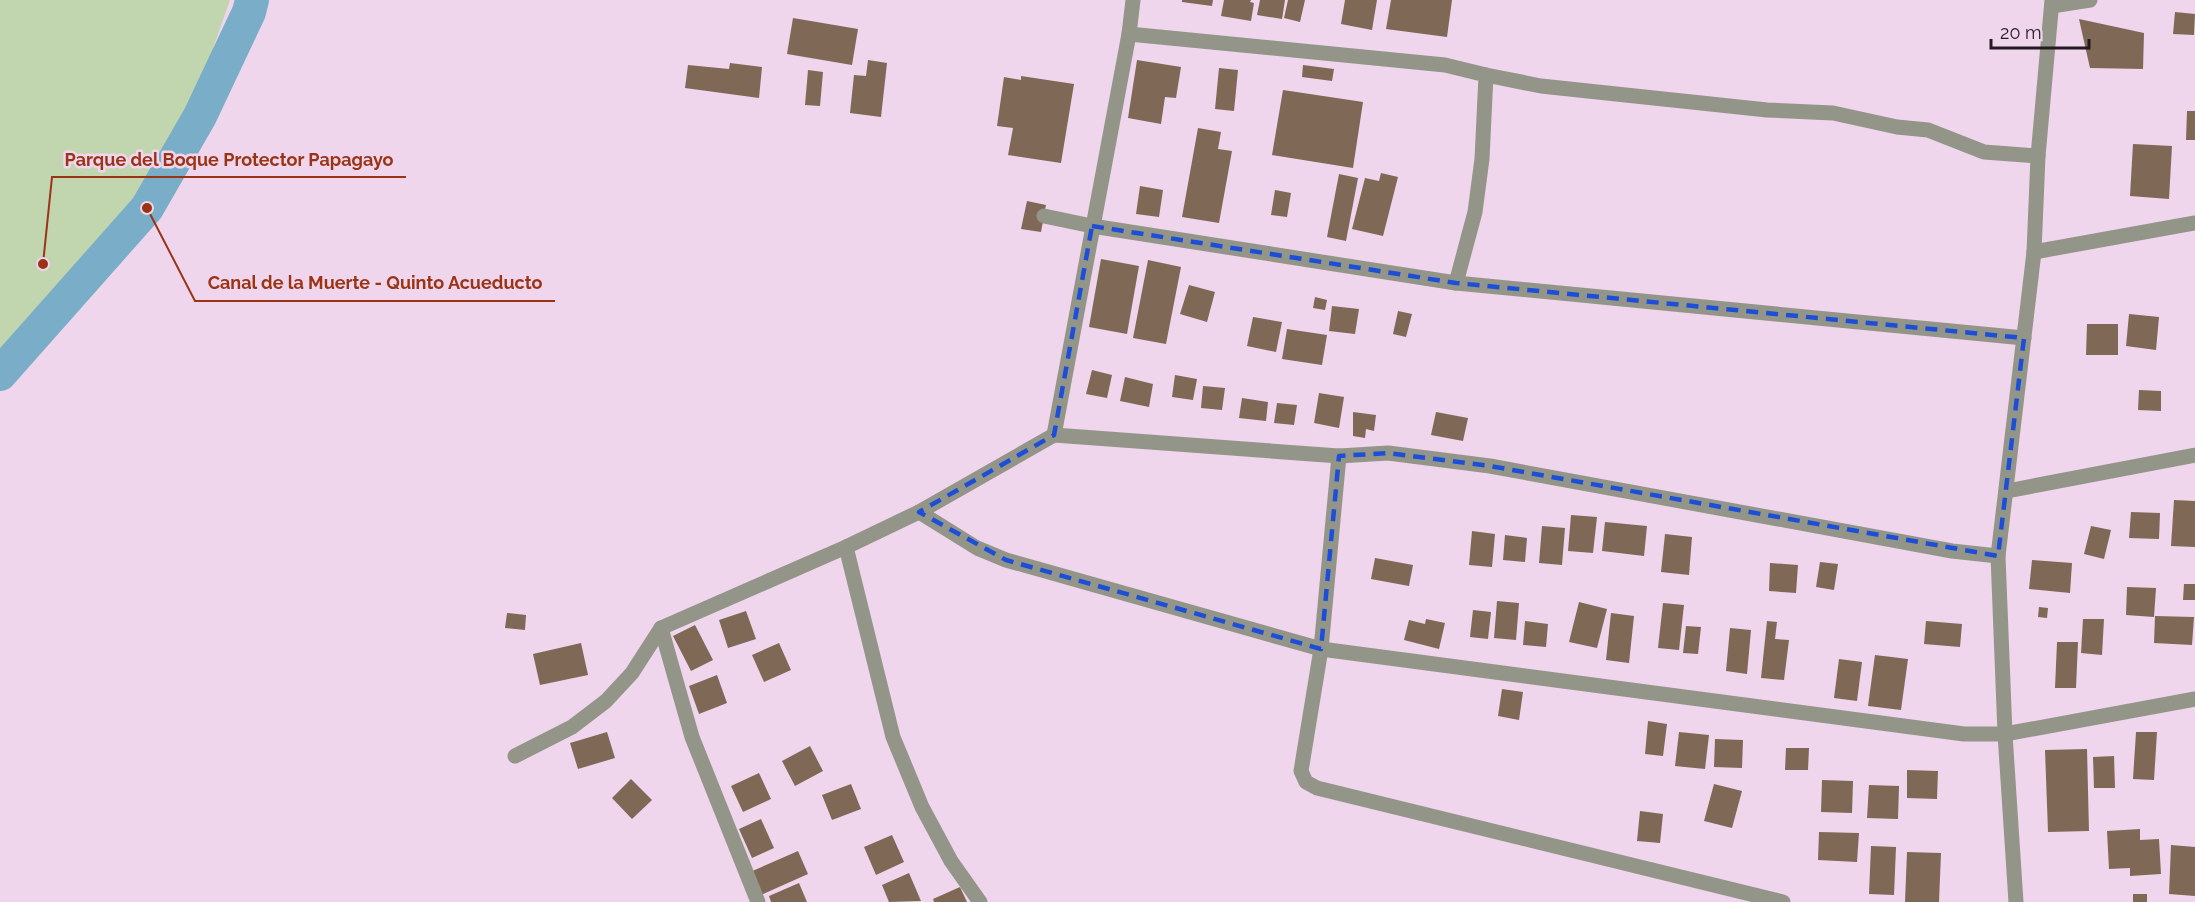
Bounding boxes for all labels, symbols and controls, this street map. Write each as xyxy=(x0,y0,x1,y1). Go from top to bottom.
scale bar xyxy=(1991,12,2088,50)
text: 20 m xyxy=(2000,22,2042,43)
callout: Parque del Boque Protector Papagayo xyxy=(52,141,406,177)
text: Parque del Boque Protector Papagayo xyxy=(65,149,394,170)
callout: Canal de la Muerte - Quinto Acueducto xyxy=(195,265,555,301)
text: Canal de la Muerte - Quinto Acueducto xyxy=(208,272,542,293)

